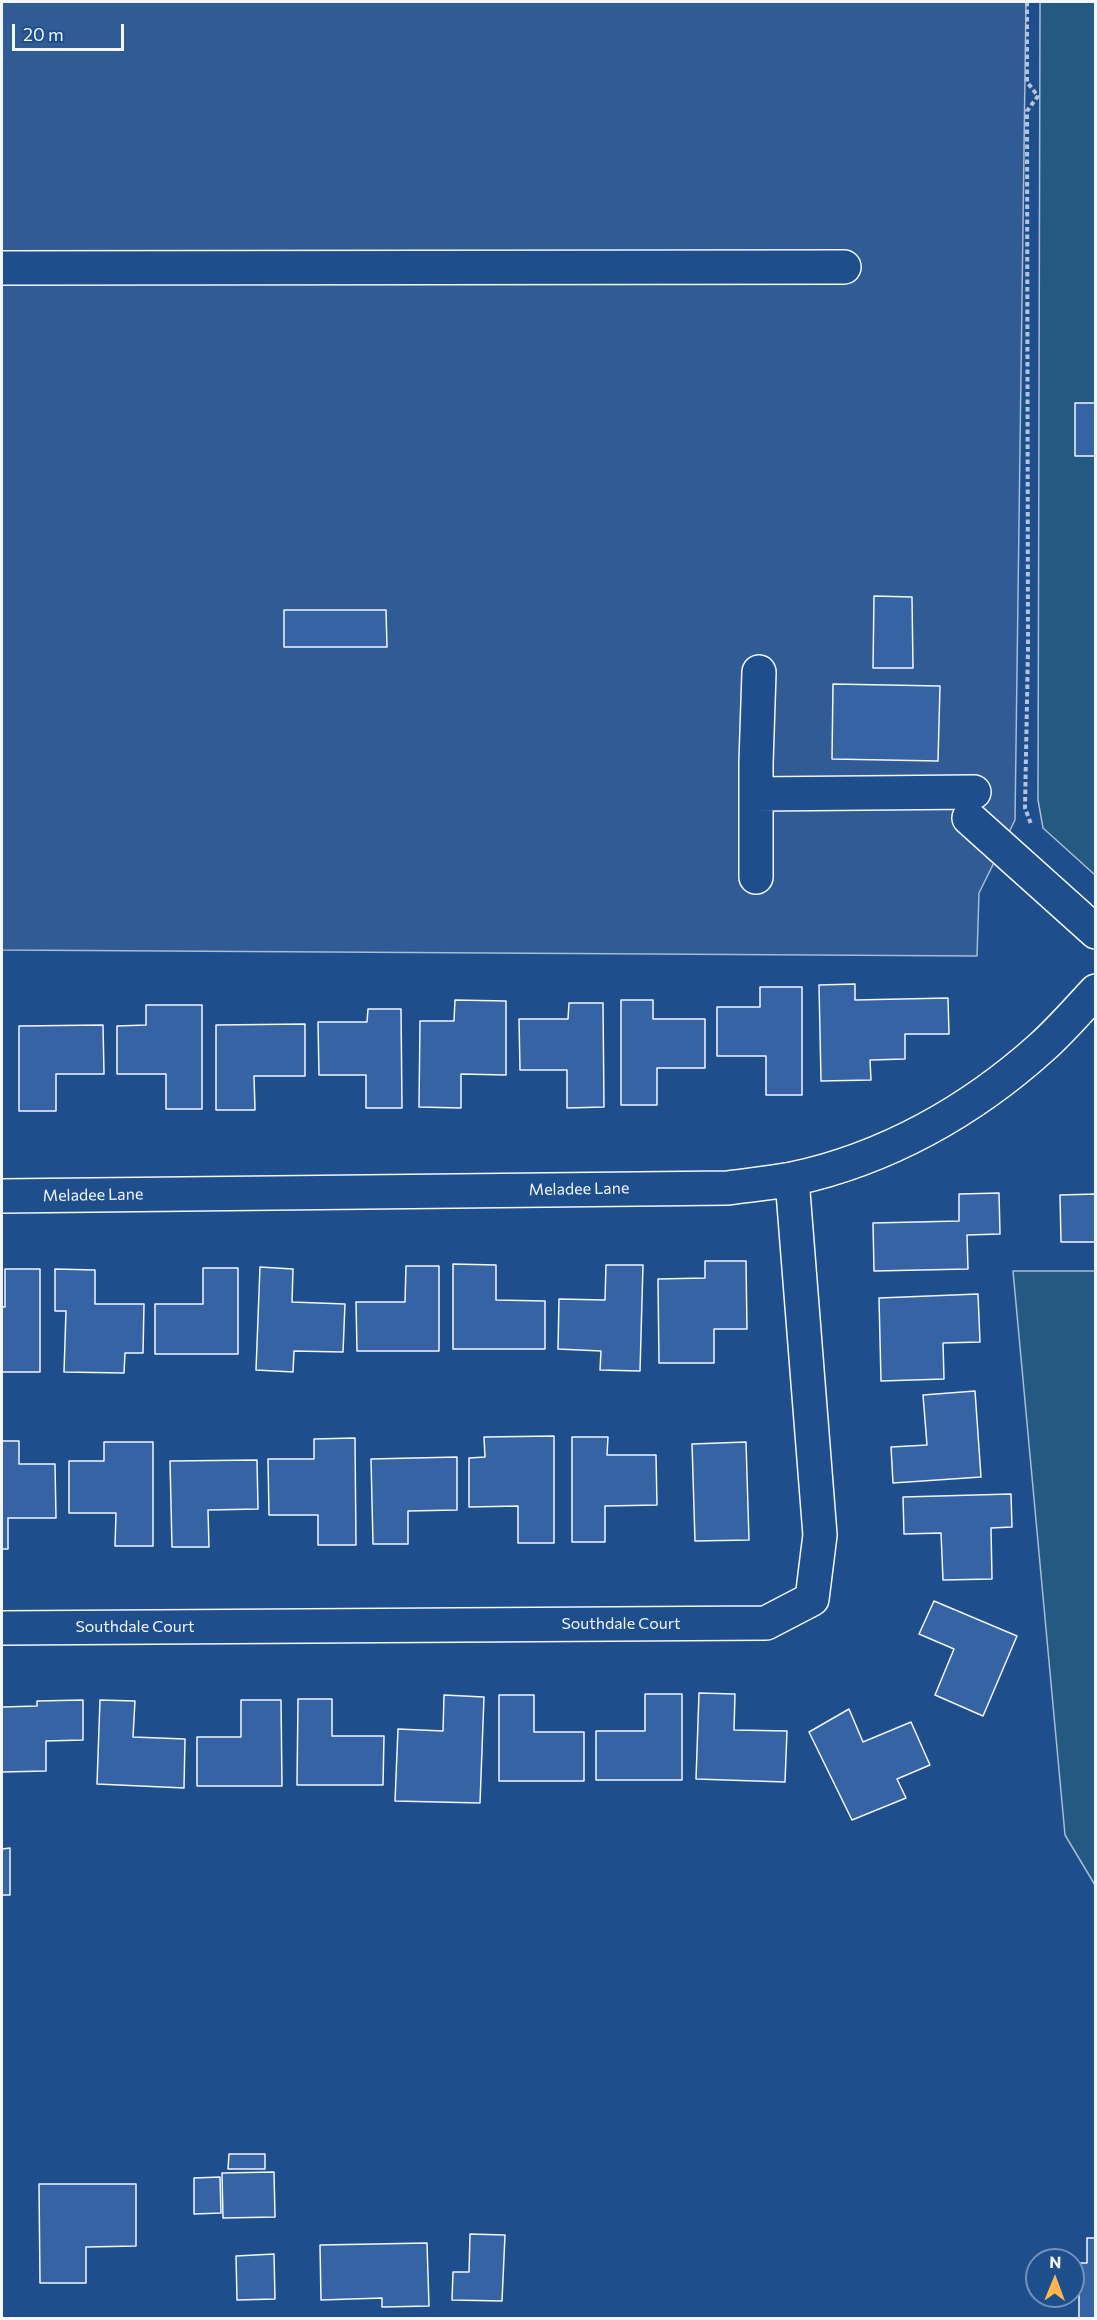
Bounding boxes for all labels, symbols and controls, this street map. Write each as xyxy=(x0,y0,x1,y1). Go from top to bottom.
scale bar xyxy=(15,12,128,50)
text: 20 m xyxy=(23,23,64,45)
street label: Meladee Lane xyxy=(529,1179,629,1199)
street label: Meladee Lane xyxy=(43,1185,143,1205)
street label: Southdale Court xyxy=(561,1614,681,1634)
street label: Southdale Court xyxy=(75,1617,195,1637)
north arrow xyxy=(1025,2248,1085,2308)
text: N xyxy=(1049,2252,1061,2271)

